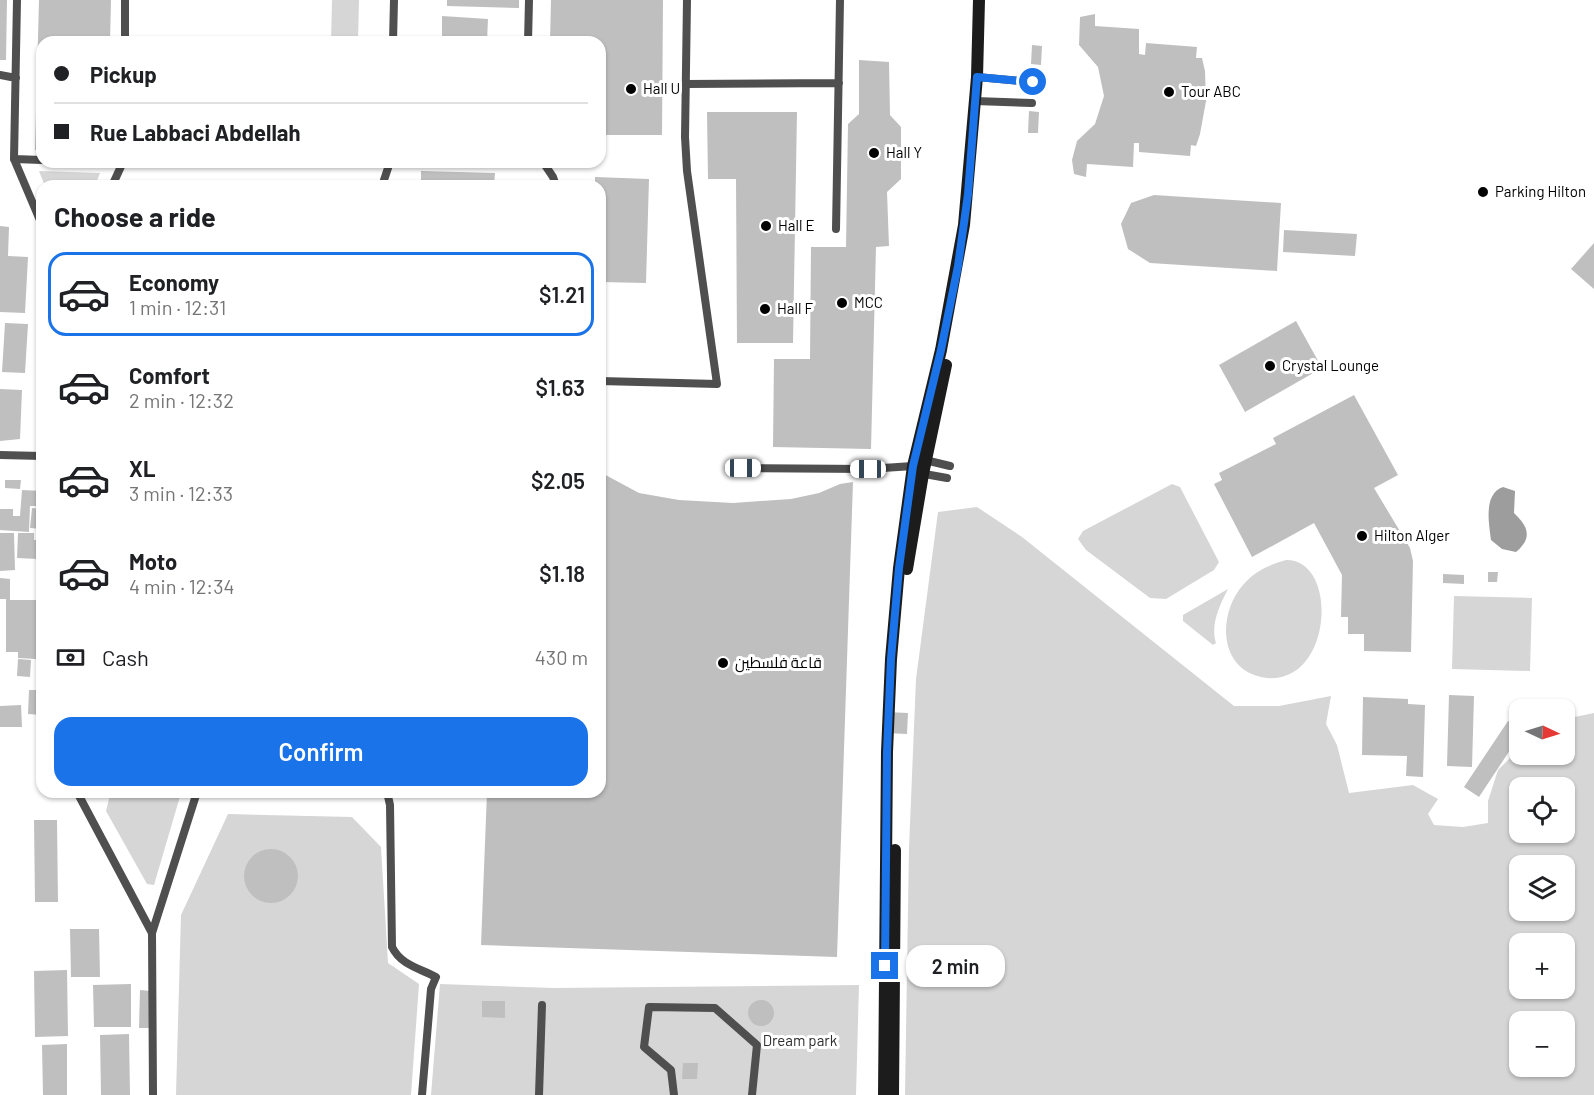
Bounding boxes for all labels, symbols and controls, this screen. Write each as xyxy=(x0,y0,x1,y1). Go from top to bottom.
text: Pickup xyxy=(90,61,157,87)
route start xyxy=(1019,68,1046,95)
place label: Hall U xyxy=(643,79,680,97)
marker: Hall U xyxy=(624,82,638,96)
place label: Tour ABC xyxy=(1181,82,1241,100)
marker: Tour ABC xyxy=(1162,85,1176,99)
text: Rue Labbaci Abdellah xyxy=(90,119,300,145)
place label: Hall Y xyxy=(886,143,922,161)
marker: Hall Y xyxy=(867,146,881,160)
place label: Parking Hilton xyxy=(1495,182,1586,200)
marker: Parking Hilton xyxy=(1476,185,1490,199)
text: Choose a ride xyxy=(54,200,216,232)
place label: Hall E xyxy=(778,216,814,234)
marker: Hall E xyxy=(759,219,773,233)
icon: car xyxy=(57,267,111,321)
text: Economy xyxy=(129,269,219,295)
text: $1.21 xyxy=(539,281,585,307)
place label: MCC xyxy=(854,293,883,311)
text: 1 min · 12:31 xyxy=(129,295,226,319)
marker: MCC xyxy=(835,296,849,310)
place label: Hall F xyxy=(777,299,813,317)
marker: Hall F xyxy=(758,302,772,316)
place label: Crystal Lounge xyxy=(1282,356,1379,374)
marker: Crystal Lounge xyxy=(1263,359,1277,373)
icon: car xyxy=(57,360,111,414)
text: Comfort xyxy=(129,362,210,388)
text: $1.63 xyxy=(535,374,585,400)
text: 2 min · 12:32 xyxy=(129,388,234,412)
icon: car xyxy=(57,453,111,507)
text: XL xyxy=(129,455,155,481)
car xyxy=(725,459,761,477)
car xyxy=(850,460,886,478)
text: $2.05 xyxy=(531,467,585,493)
text: 3 min · 12:33 xyxy=(129,481,233,505)
place label: Hilton Alger xyxy=(1374,526,1450,544)
marker: Hilton Alger xyxy=(1355,529,1369,543)
icon: car xyxy=(57,546,111,600)
text: Moto xyxy=(129,548,177,574)
text: $1.18 xyxy=(539,560,585,586)
text: 4 min · 12:34 xyxy=(129,574,234,598)
icon: cash xyxy=(54,641,87,674)
text: Cash xyxy=(102,644,149,670)
text: 430 m xyxy=(535,645,588,669)
place label: قاعة فلسطين xyxy=(735,653,822,673)
marker: قاعة فلسطين xyxy=(716,656,730,670)
north arrow xyxy=(1509,699,1575,765)
map controls xyxy=(1509,699,1575,1077)
button: Confirm xyxy=(54,717,588,786)
button: locate xyxy=(1509,777,1575,843)
button: layers xyxy=(1509,855,1575,921)
button: + xyxy=(1509,933,1575,999)
callout: 2 min xyxy=(906,945,1005,987)
route end xyxy=(871,952,898,979)
text: 2 min xyxy=(932,954,979,978)
button: − xyxy=(1509,1011,1575,1077)
park label: Dream park xyxy=(763,1031,838,1049)

